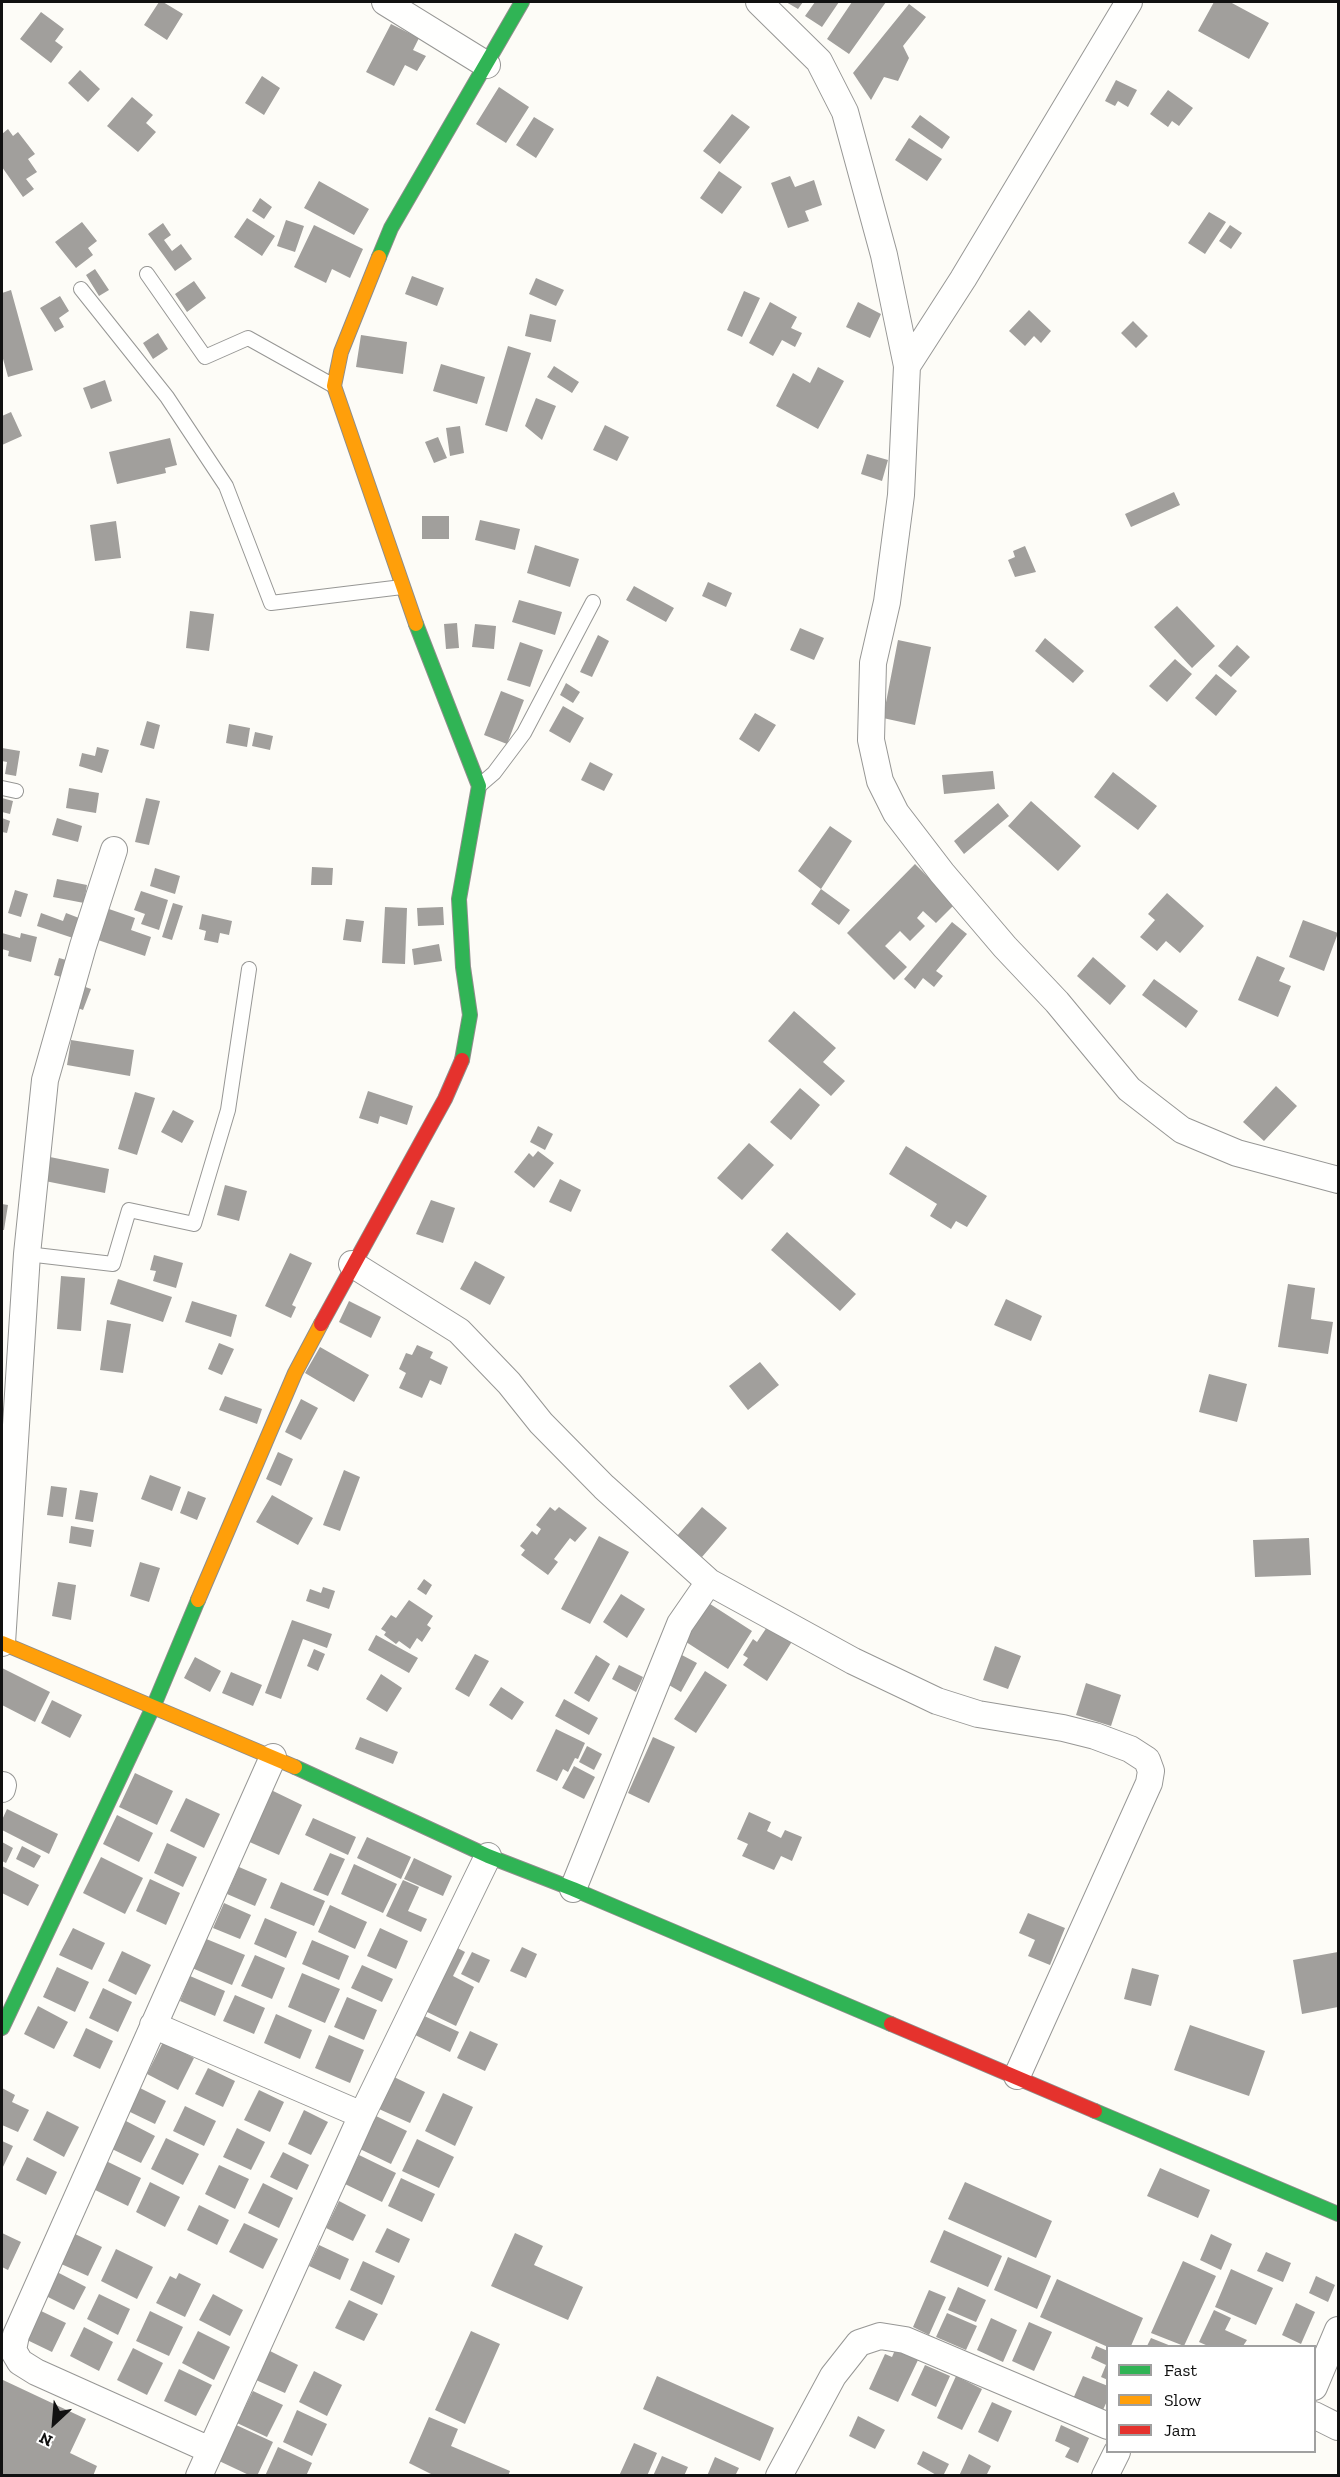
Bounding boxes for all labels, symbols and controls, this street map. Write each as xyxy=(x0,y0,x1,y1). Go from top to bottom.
legend xyxy=(1106,2345,1316,2453)
text: Fast xyxy=(1164,2359,1197,2381)
text: Slow xyxy=(1164,2389,1201,2411)
north arrow xyxy=(24,2393,84,2453)
text: Jam xyxy=(1164,2419,1196,2441)
text: N xyxy=(36,2428,56,2451)

